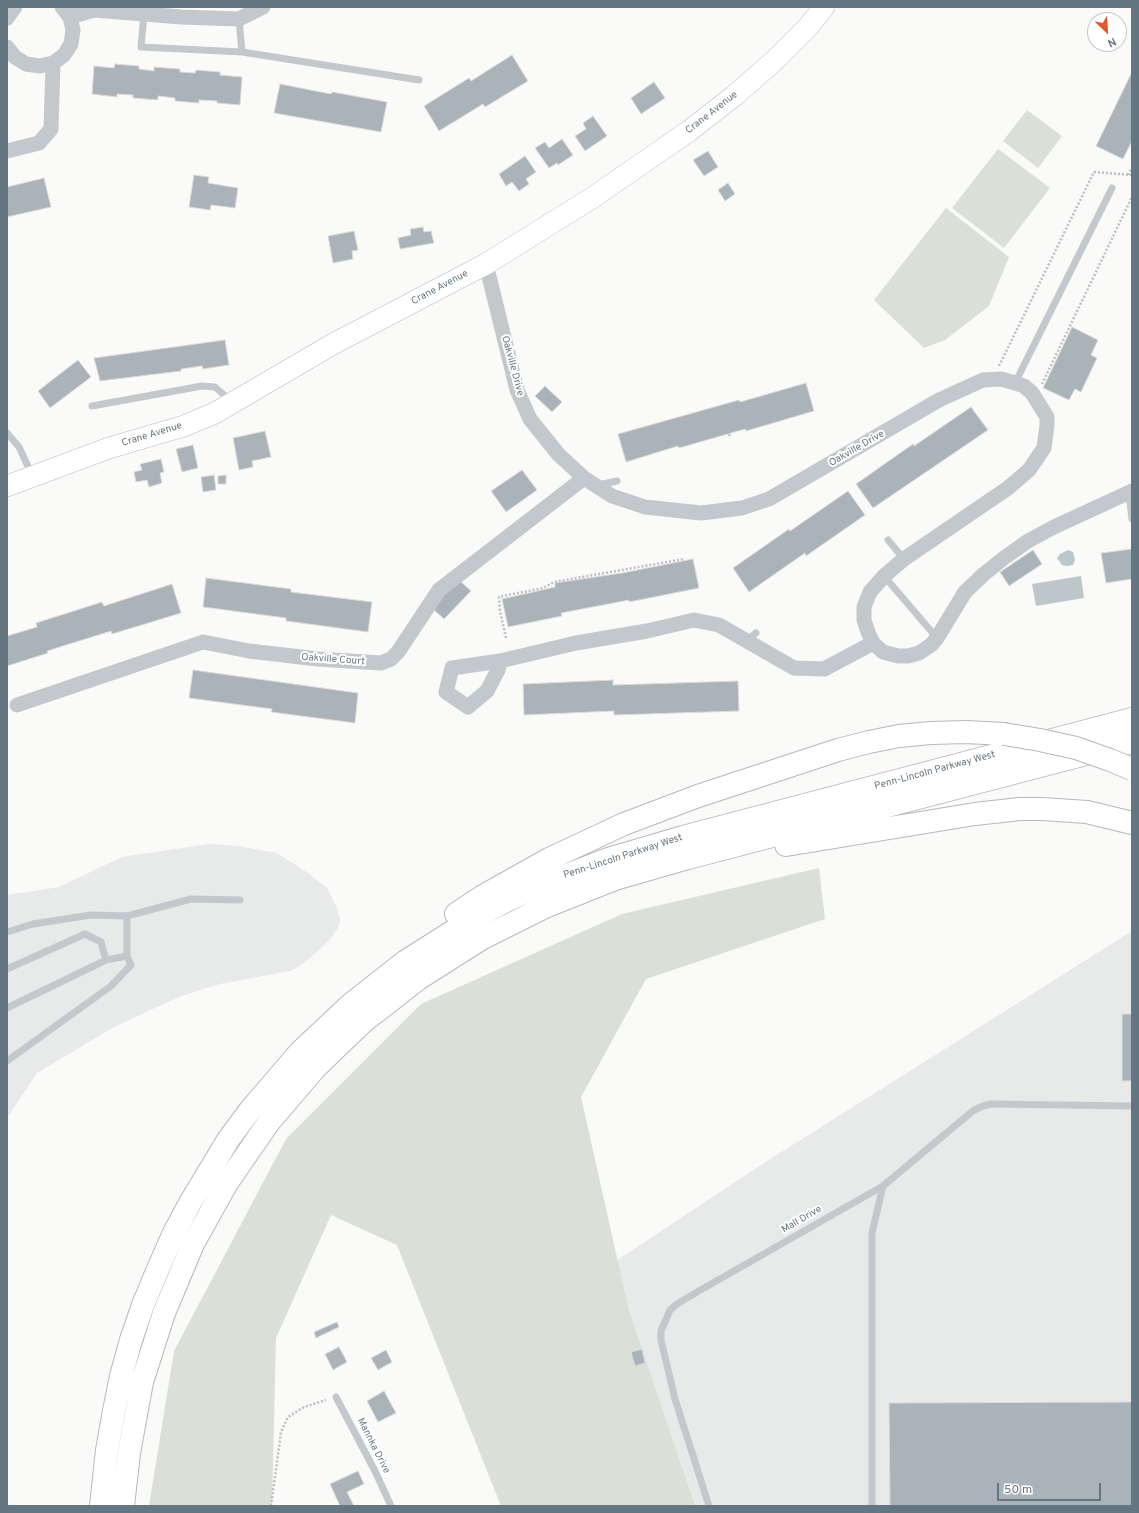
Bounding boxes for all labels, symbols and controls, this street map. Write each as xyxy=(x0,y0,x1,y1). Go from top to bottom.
north arrow xyxy=(1087,12,1127,52)
text: N xyxy=(1105,34,1118,50)
street label: Crane Avenue xyxy=(684,89,740,137)
street label: Crane Avenue xyxy=(410,268,470,308)
street label: Oakville Drive xyxy=(498,335,526,397)
street label: Crane Avenue xyxy=(120,420,184,450)
street label: Oakville Drive xyxy=(827,428,887,470)
street label: Oakville Court xyxy=(301,652,365,668)
street label: Penn-Lincoln Parkway West xyxy=(873,749,997,793)
street label: Penn-Lincoln Parkway West xyxy=(562,832,684,882)
street label: Mall Drive xyxy=(780,1204,824,1236)
street label: Mannka Drive xyxy=(354,1416,392,1476)
scale bar xyxy=(999,1475,1103,1501)
text: 50 m xyxy=(1004,1482,1032,1498)

